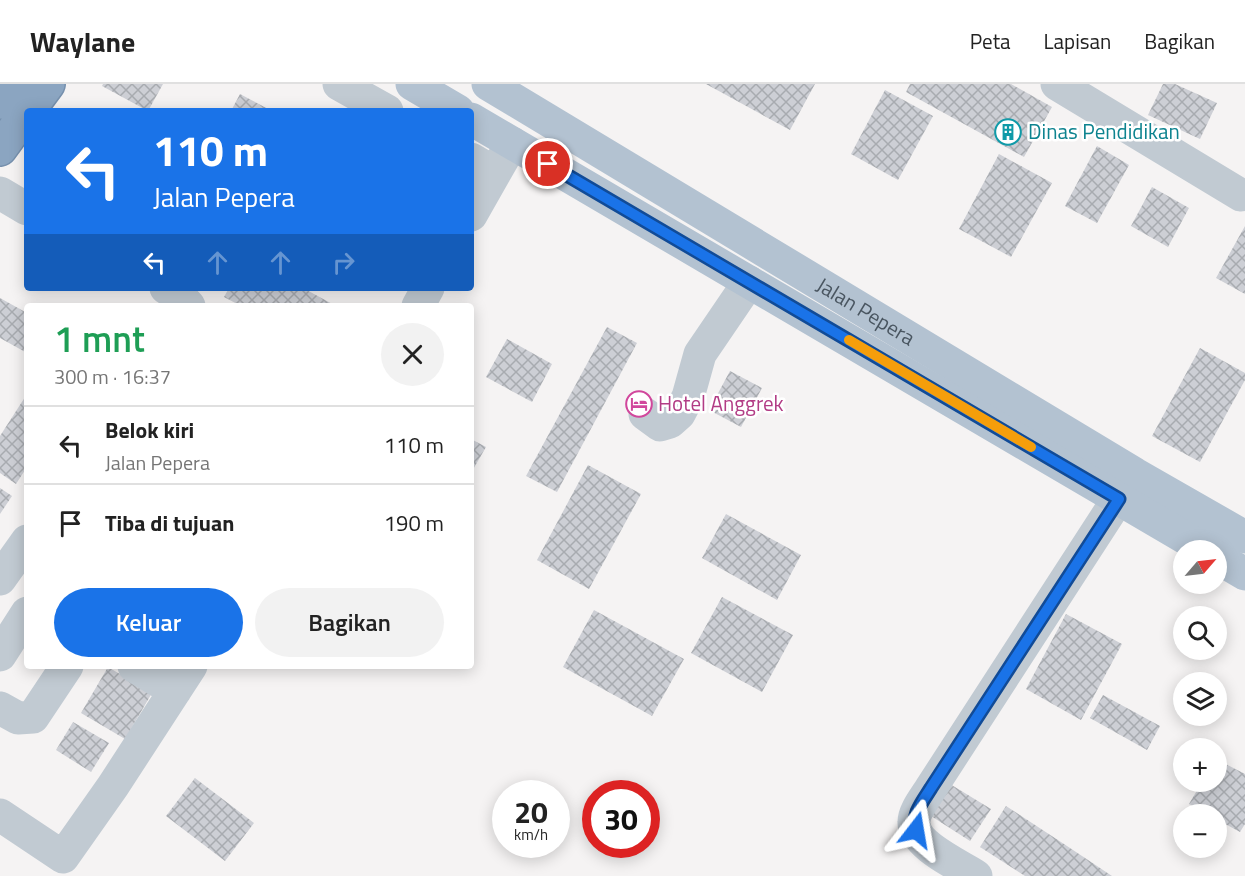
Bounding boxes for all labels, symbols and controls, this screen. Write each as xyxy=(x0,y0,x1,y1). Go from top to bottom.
text: Waylane xyxy=(30,20,135,63)
text: Peta xyxy=(970,25,1011,57)
text: Lapisan xyxy=(1044,25,1111,57)
text: Bagikan xyxy=(1144,25,1215,57)
place label: Dinas Pendidikan xyxy=(1028,115,1180,147)
building icon: Dinas Pendidikan xyxy=(993,117,1023,147)
text: 110 m xyxy=(153,118,268,182)
icon: left xyxy=(54,132,132,210)
pin xyxy=(522,138,573,189)
icon: arrive xyxy=(531,147,564,180)
text: Jalan Pepera xyxy=(153,176,295,217)
icon: left xyxy=(138,246,171,279)
icon: ahead xyxy=(201,246,234,279)
icon: ahead xyxy=(264,246,297,279)
icon: right xyxy=(327,246,360,279)
street label: Jalan Pepera xyxy=(811,269,922,353)
text: 1 mnt xyxy=(54,311,145,366)
button: close xyxy=(381,323,444,386)
text: 300 m · 16:37 xyxy=(54,361,171,392)
place label: Hotel Anggrek xyxy=(658,387,784,419)
hotel icon: Hotel Anggrek xyxy=(624,389,654,419)
text: Belok kiri xyxy=(105,413,194,447)
text: 110 m xyxy=(384,428,444,462)
icon: left xyxy=(54,429,87,462)
text: Jalan Pepera xyxy=(105,447,210,478)
text: Tiba di tujuan xyxy=(105,506,234,540)
text: 190 m xyxy=(384,506,444,540)
icon: arrive xyxy=(54,507,87,540)
north arrow xyxy=(1173,540,1227,594)
map controls xyxy=(1173,540,1227,858)
button: Keluar xyxy=(54,588,243,657)
button: Bagikan xyxy=(255,588,444,657)
button: search xyxy=(1173,606,1227,660)
button: layers xyxy=(1173,672,1227,726)
button: + xyxy=(1173,738,1227,792)
speed limit sign: 30 xyxy=(582,780,660,858)
text: 20 xyxy=(514,789,548,835)
position arrow xyxy=(884,798,948,862)
button: − xyxy=(1173,804,1227,858)
text: km/h xyxy=(514,823,548,846)

